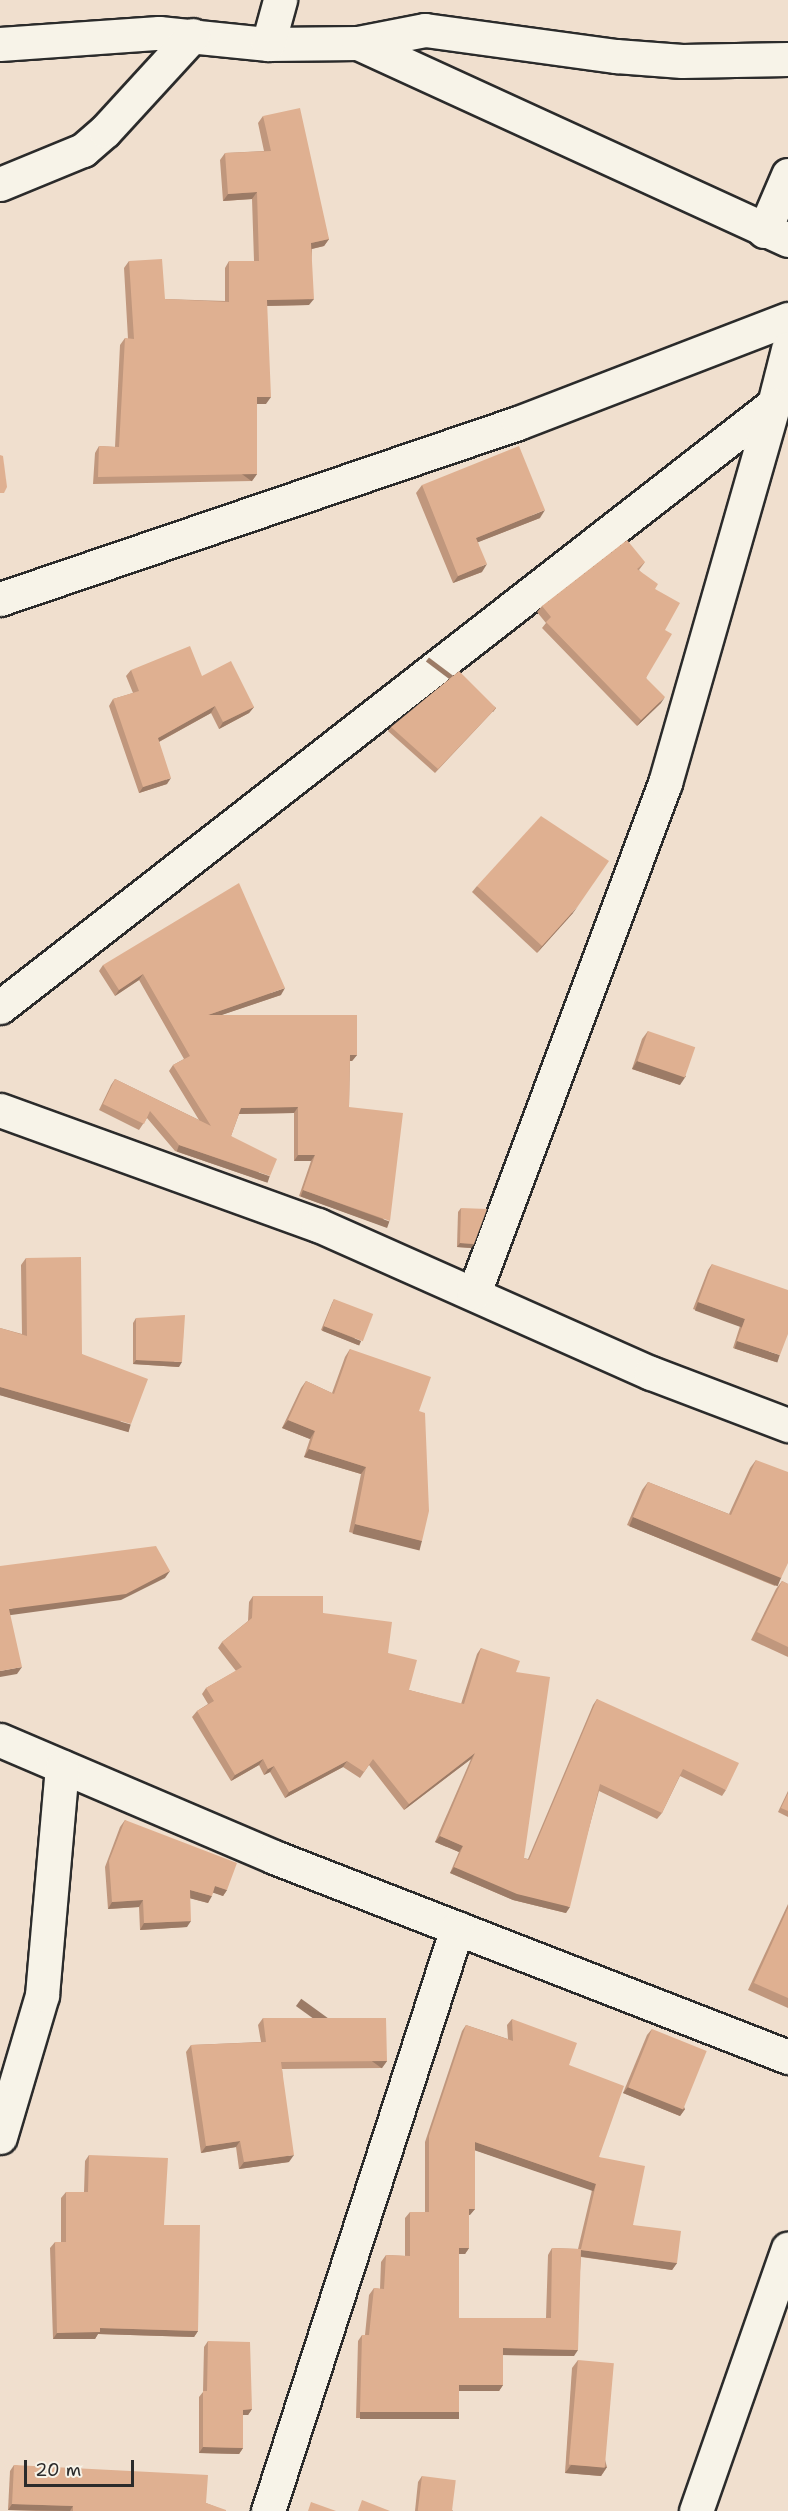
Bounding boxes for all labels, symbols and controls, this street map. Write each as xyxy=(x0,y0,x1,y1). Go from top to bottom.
scale bar xyxy=(27,2448,136,2486)
text: 20 m xyxy=(35,2458,81,2482)

